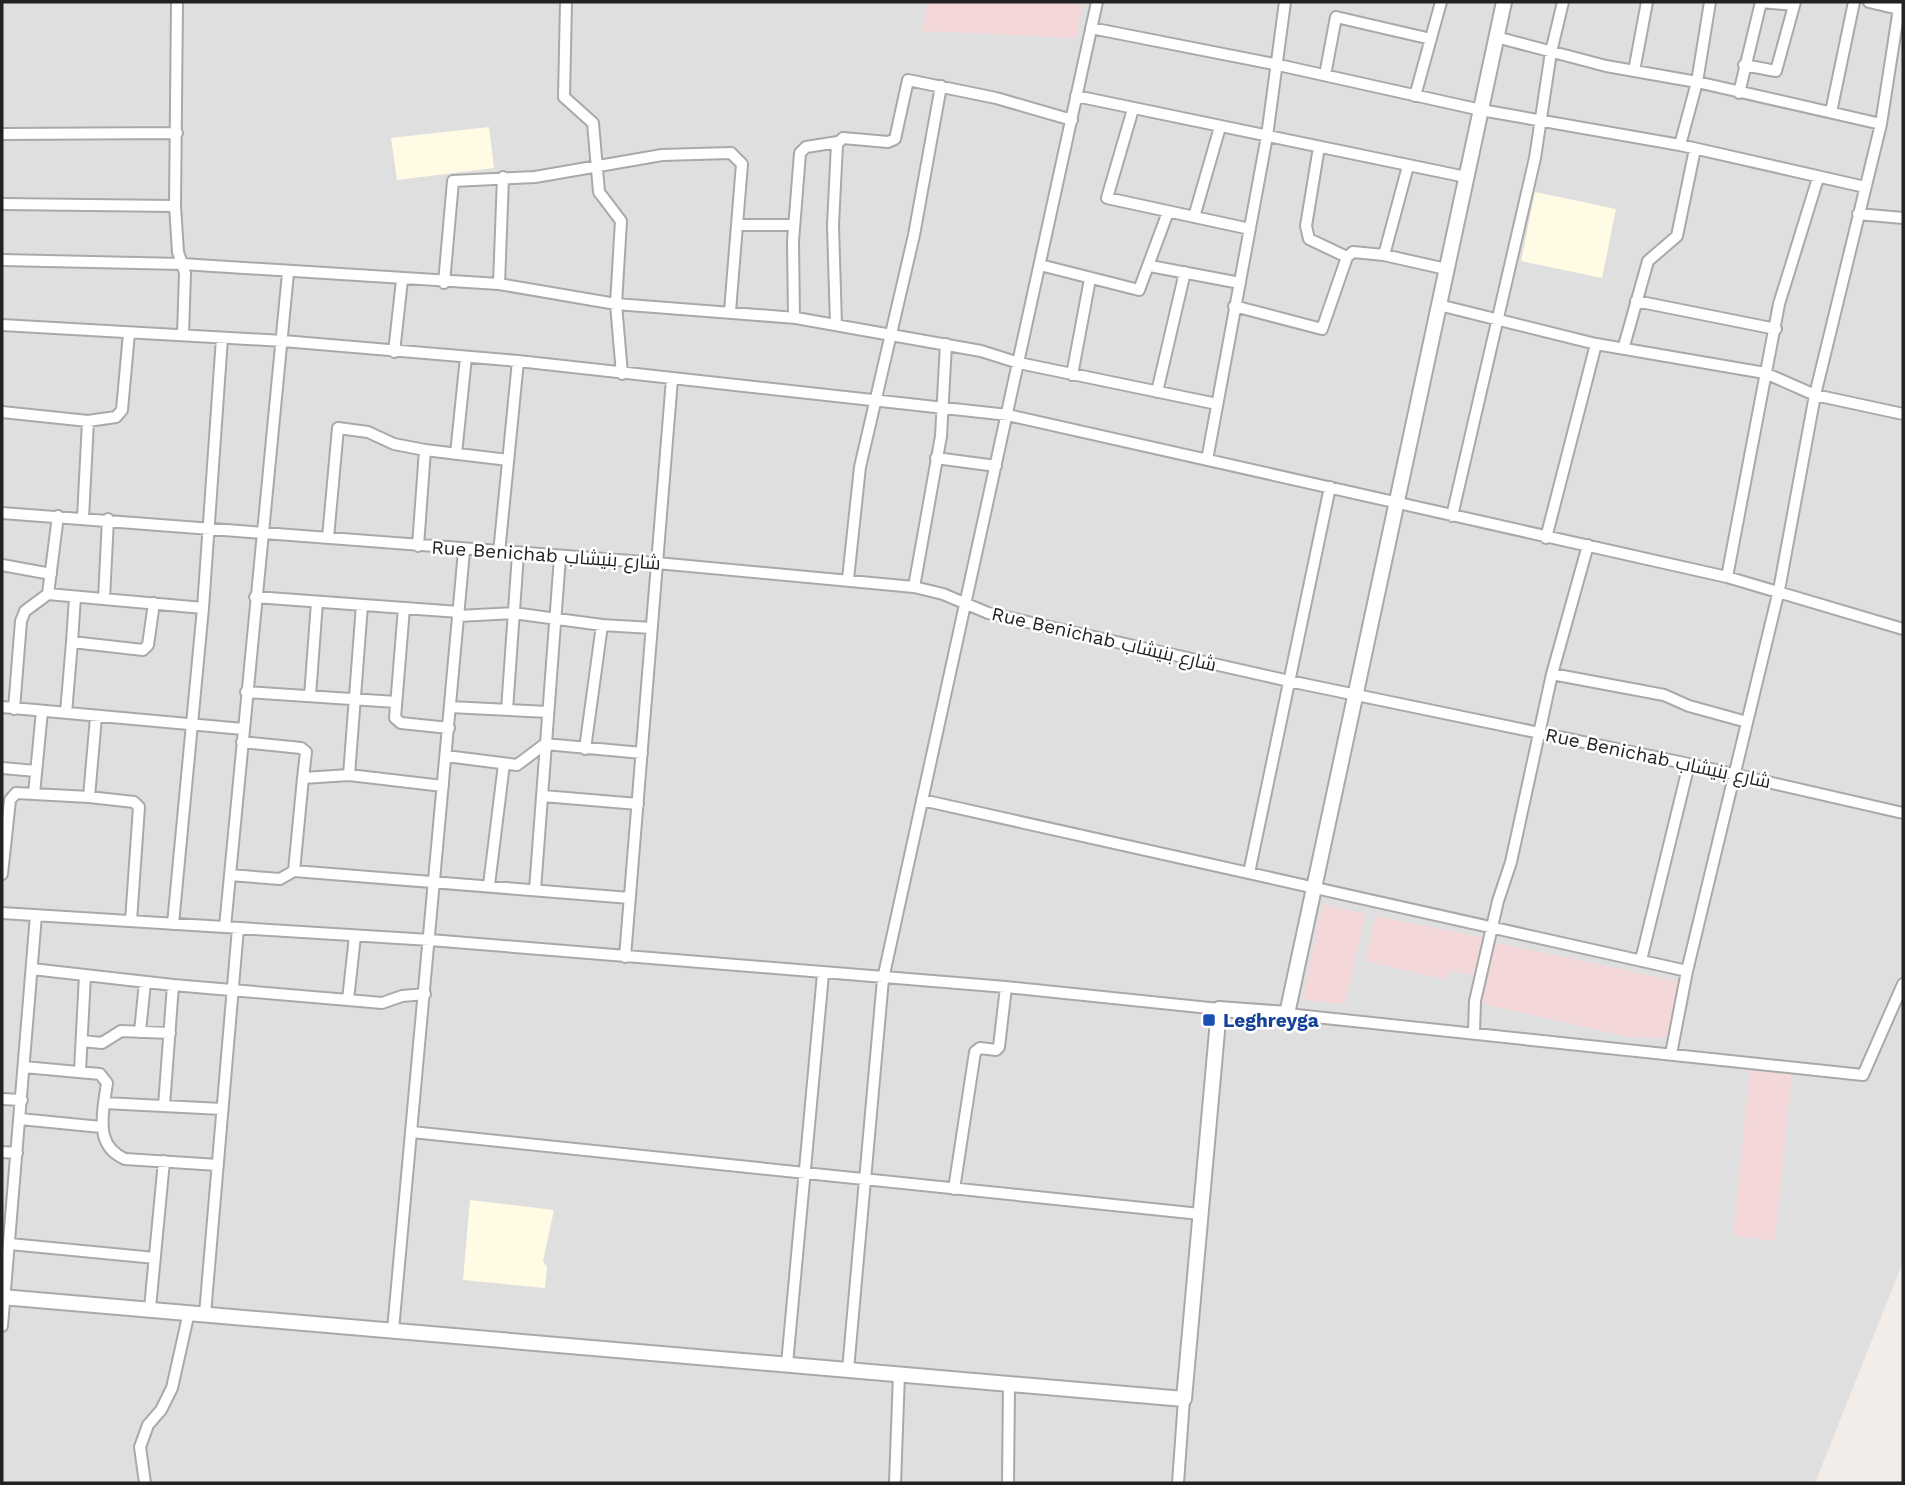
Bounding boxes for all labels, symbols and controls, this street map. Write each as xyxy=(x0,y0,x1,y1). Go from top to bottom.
street label: Rue Benichab شارع بنيشاب xyxy=(430,536,661,576)
street label: Rue Benichab شارع بنيشاب xyxy=(989,602,1219,678)
street label: Rue Benichab شارع بنيشاب xyxy=(1543,723,1773,795)
place label: Leghreyga xyxy=(1223,1009,1319,1032)
marker: Leghreyga xyxy=(1201,1012,1217,1028)

